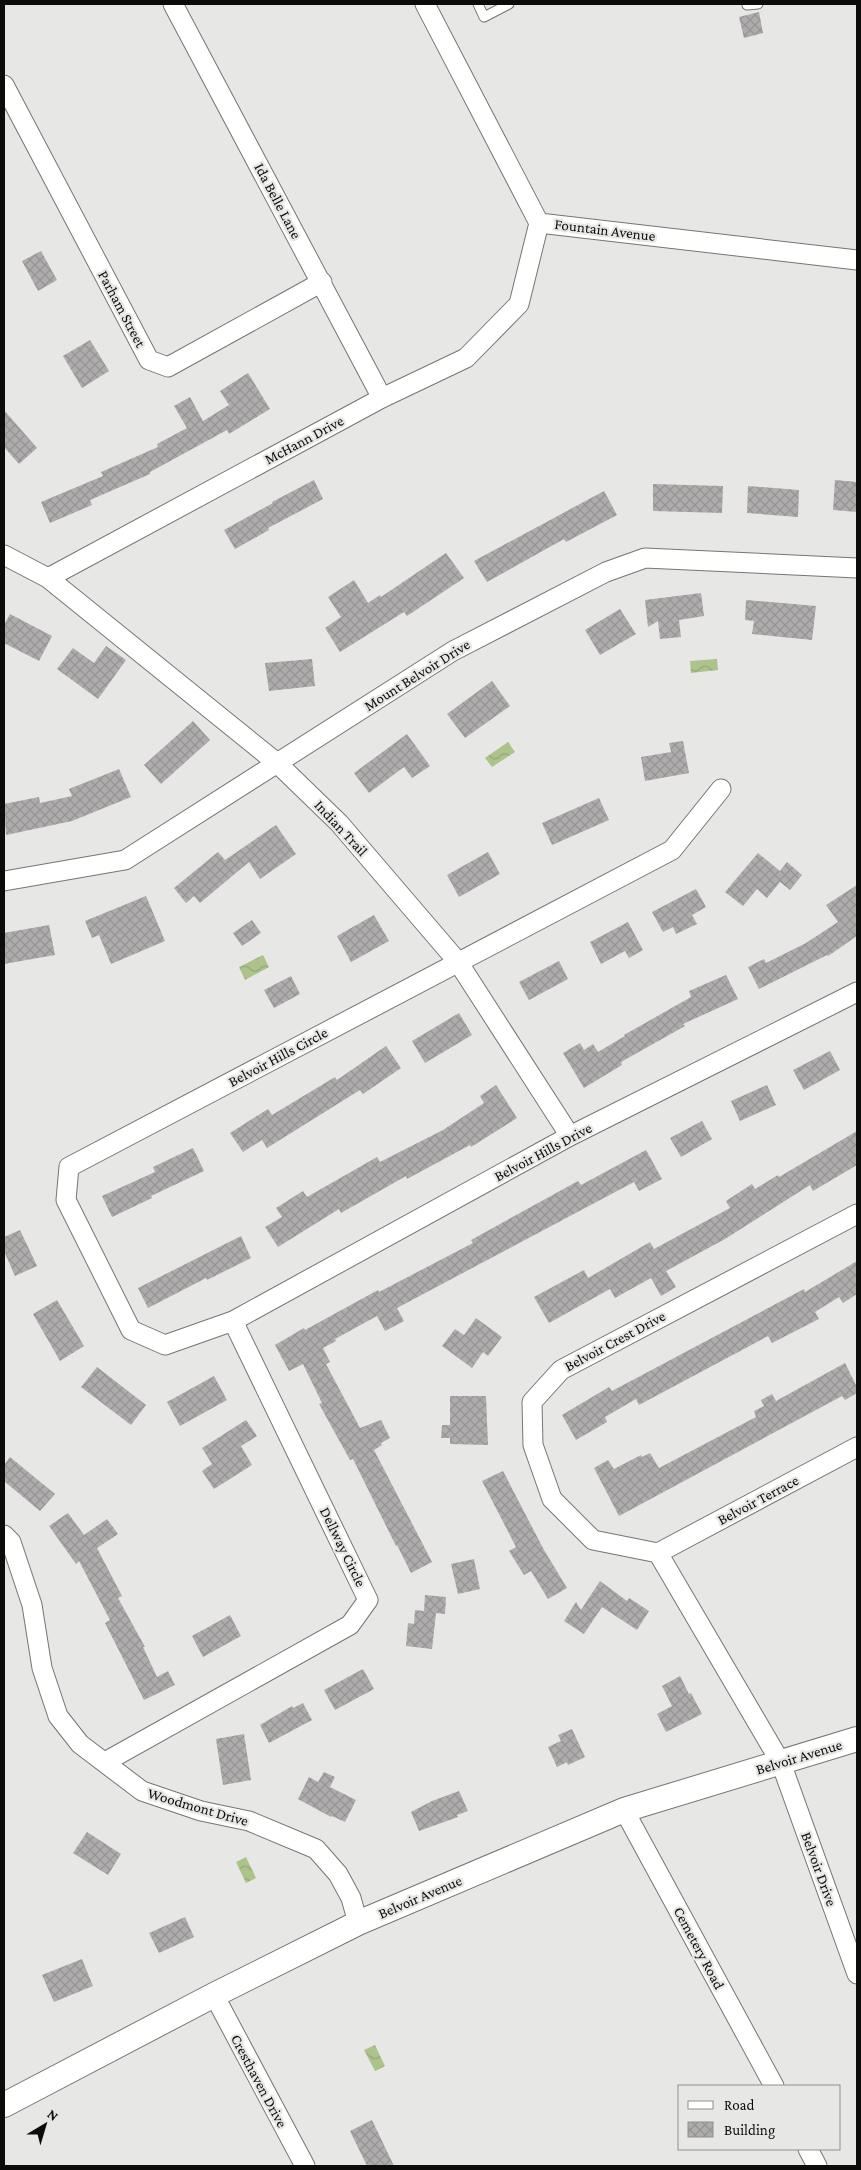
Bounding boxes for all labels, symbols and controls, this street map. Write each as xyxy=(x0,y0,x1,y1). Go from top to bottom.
street label: Ida Belle Lane xyxy=(251,160,305,242)
street label: Fountain Avenue xyxy=(554,216,657,244)
street label: Parham Street xyxy=(95,268,149,351)
street label: McHann Drive xyxy=(262,412,347,467)
street label: Mount Belvoir Drive xyxy=(361,636,473,714)
street label: Indian Trail xyxy=(311,797,371,859)
street label: Belvoir Hills Circle xyxy=(226,1024,331,1090)
street label: Belvoir Hills Drive xyxy=(492,1119,595,1184)
street label: Belvoir Crest Drive xyxy=(562,1308,668,1374)
street label: Belvoir Terrace xyxy=(715,1472,802,1528)
street label: Dellway Circle xyxy=(316,1505,369,1590)
street label: Belvoir Avenue xyxy=(754,1736,844,1778)
street label: Woodmont Drive xyxy=(146,1785,251,1829)
street label: Belvoir Drive xyxy=(798,1830,840,1909)
street label: Belvoir Avenue xyxy=(376,1872,465,1922)
street label: Cemetery Road xyxy=(670,1904,727,1992)
street label: Cresthaven Drive xyxy=(228,2032,290,2131)
legend xyxy=(678,2085,841,2150)
text: Road xyxy=(724,2097,755,2113)
north arrow xyxy=(20,2100,70,2150)
text: N xyxy=(44,2106,62,2124)
text: Building xyxy=(724,2122,775,2139)

